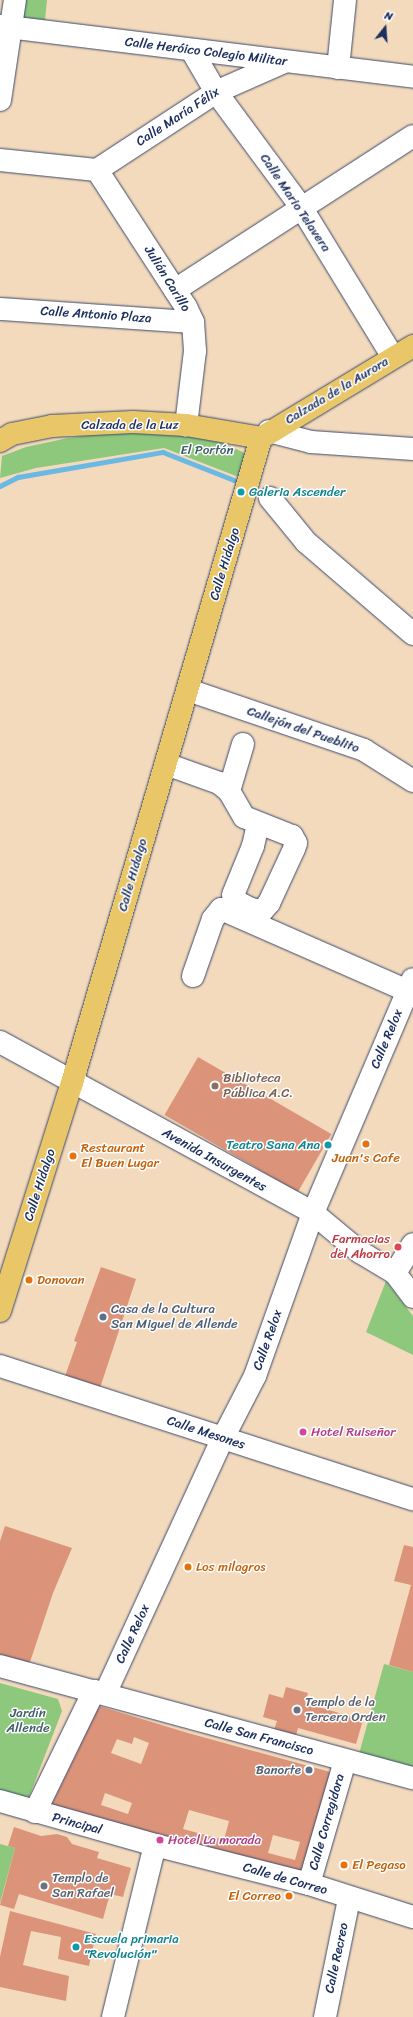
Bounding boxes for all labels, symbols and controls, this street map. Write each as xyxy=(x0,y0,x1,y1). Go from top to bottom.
text: N xyxy=(382,6,395,26)
north arrow xyxy=(365,8,405,48)
street label: Calle Heróico Colegio Militar xyxy=(124,34,288,70)
street label: Calle María Félix xyxy=(134,84,222,150)
street label: Calle Mario Telavera xyxy=(256,151,334,255)
street label: Julián Carillo xyxy=(141,243,193,315)
street label: Calle Antonio Plaza xyxy=(40,303,152,327)
street label: Calzada de la Aurora xyxy=(283,354,391,428)
street label: Calzada de la Luz xyxy=(81,417,179,433)
park label: El Portón xyxy=(180,442,234,458)
place label: Galeria Ascender xyxy=(249,484,346,500)
marker: Galeria Ascender xyxy=(236,487,246,497)
street label: Calle Hidalgo xyxy=(207,526,243,602)
street label: Callejón del Pueblito xyxy=(245,703,361,757)
street label: Calle Hidalgo xyxy=(115,837,151,913)
street label: Calle Relox xyxy=(367,1007,407,1071)
place label: Biblioteca Pública A.C. xyxy=(223,1071,293,1102)
marker: Biblioteca Pública A.C. xyxy=(210,1081,220,1091)
street label: Avenida Insurgentes xyxy=(159,1125,269,1195)
place label: Teatro Sana Ana xyxy=(226,1137,320,1153)
marker: Juan's Cafe xyxy=(361,1139,371,1149)
marker: Teatro Sana Ana xyxy=(323,1140,333,1150)
place label: Restaurant El Buen Lugar xyxy=(81,1141,159,1172)
street label: Calle Hidalgo xyxy=(21,1147,59,1223)
place label: Juan's Cafe xyxy=(332,1150,400,1166)
marker: Restaurant El Buen Lugar xyxy=(68,1151,78,1161)
place label: Farmacias del Ahorro xyxy=(330,1232,390,1263)
marker: Farmacias del Ahorro xyxy=(393,1242,403,1252)
place label: Donovan xyxy=(37,1272,85,1288)
marker: Donovan xyxy=(24,1275,34,1285)
place label: Casa de la Cultura San Miguel de Allende xyxy=(111,1302,237,1333)
street label: Calle Relox xyxy=(250,1307,286,1373)
marker: Casa de la Cultura San Miguel de Allende xyxy=(98,1312,108,1322)
street label: Calle Mesones xyxy=(165,1413,247,1453)
place label: Hotel Ruiseñor xyxy=(311,1424,396,1440)
marker: Hotel Ruiseñor xyxy=(298,1427,308,1437)
place label: Los milagros xyxy=(196,1559,266,1575)
marker: Los milagros xyxy=(183,1562,193,1572)
street label: Calle Relox xyxy=(112,1602,154,1666)
place label: Templo de la Tercera Orden xyxy=(305,1695,386,1726)
marker: Templo de la Tercera Orden xyxy=(292,1705,302,1715)
park label: Jardín Allende xyxy=(6,1706,50,1737)
street label: Calle San Francisco xyxy=(203,1715,315,1759)
place label: Banorte xyxy=(256,1762,301,1778)
marker: Banorte xyxy=(304,1765,314,1775)
street label: Calle Corregidora xyxy=(306,1772,348,1872)
street label: Principal xyxy=(50,1810,104,1838)
place label: Hotel La morada xyxy=(168,1832,261,1848)
marker: Hotel La morada xyxy=(155,1835,165,1845)
place label: El Pegaso xyxy=(352,1857,406,1873)
street label: Calle de Correo xyxy=(241,1859,329,1899)
marker: El Pegaso xyxy=(339,1860,349,1870)
place label: Templo de San Rafael xyxy=(52,1871,114,1902)
marker: Templo de San Rafael xyxy=(39,1881,49,1891)
place label: El Correo xyxy=(228,1888,281,1904)
marker: El Correo xyxy=(284,1891,294,1901)
street label: Calle Recreo xyxy=(322,1921,352,1995)
place label: Escuela primaria "Revolución" xyxy=(84,1932,179,1963)
marker: Escuela primaria "Revolución" xyxy=(71,1942,81,1952)

